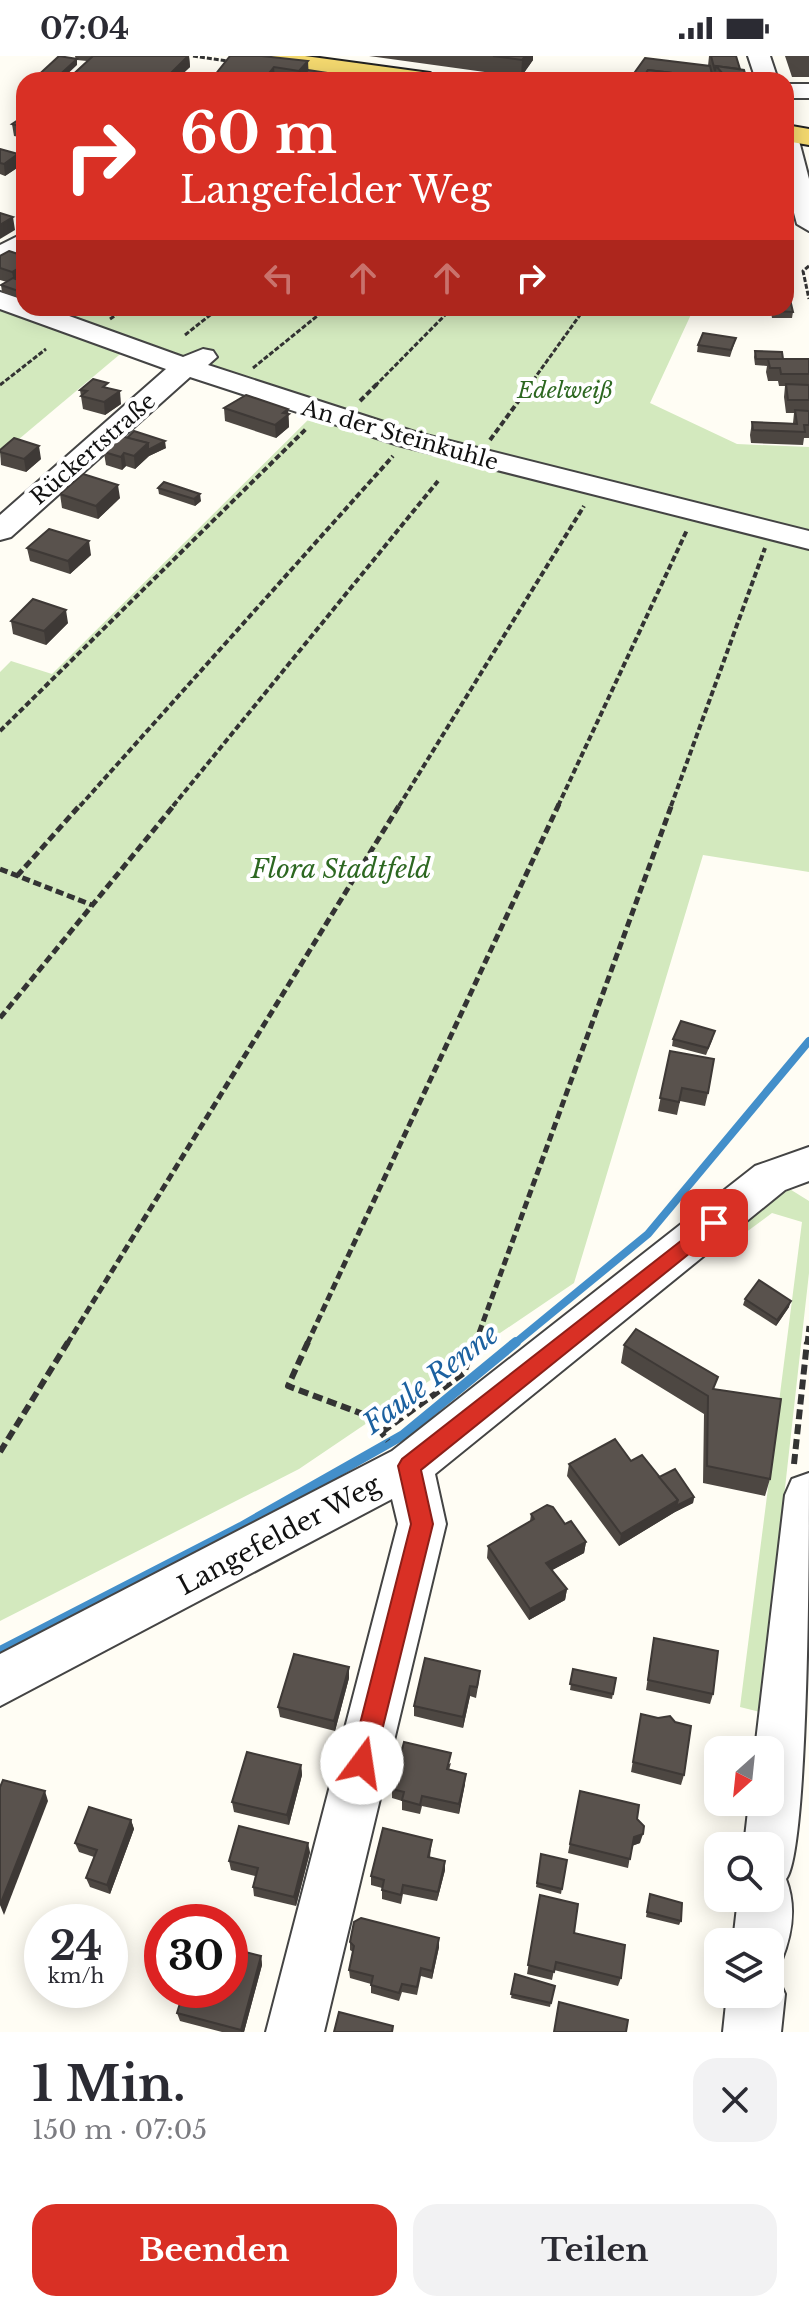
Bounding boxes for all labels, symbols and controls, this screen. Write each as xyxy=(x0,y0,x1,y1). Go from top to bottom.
text: 07:04 xyxy=(40,10,129,47)
text: 60 m xyxy=(180,99,337,168)
icon: right xyxy=(48,104,152,208)
text: Langefelder Weg xyxy=(180,168,492,213)
icon: left xyxy=(257,256,301,300)
icon: ahead xyxy=(341,256,385,300)
icon: ahead xyxy=(425,256,469,300)
icon: right xyxy=(509,256,553,300)
park label: Edelweiß xyxy=(516,377,613,404)
street label: Rückertstraße xyxy=(25,387,161,511)
street label: An der Steinkuhle xyxy=(298,394,501,476)
park label: Flora Stadtfeld xyxy=(250,853,431,885)
pin xyxy=(680,1189,748,1257)
icon: arrive xyxy=(692,1201,736,1245)
water label: Faule Renne xyxy=(355,1316,506,1442)
street label: Langefelder Weg xyxy=(172,1468,386,1602)
position arrow xyxy=(320,1721,404,1805)
north arrow xyxy=(704,1736,784,1816)
map controls xyxy=(704,1736,784,2008)
button: search xyxy=(704,1832,784,1912)
speed limit sign: 30 xyxy=(144,1904,248,2008)
text: 24 xyxy=(50,1921,102,1971)
button: layers xyxy=(704,1928,784,2008)
text: km/h xyxy=(48,1964,104,1988)
text: 1 Min. xyxy=(32,2054,185,2114)
button: close xyxy=(693,2058,777,2142)
text: 150 m · 07:05 xyxy=(32,2114,207,2146)
button: Beenden xyxy=(32,2204,397,2296)
button: Teilen xyxy=(413,2204,777,2296)

